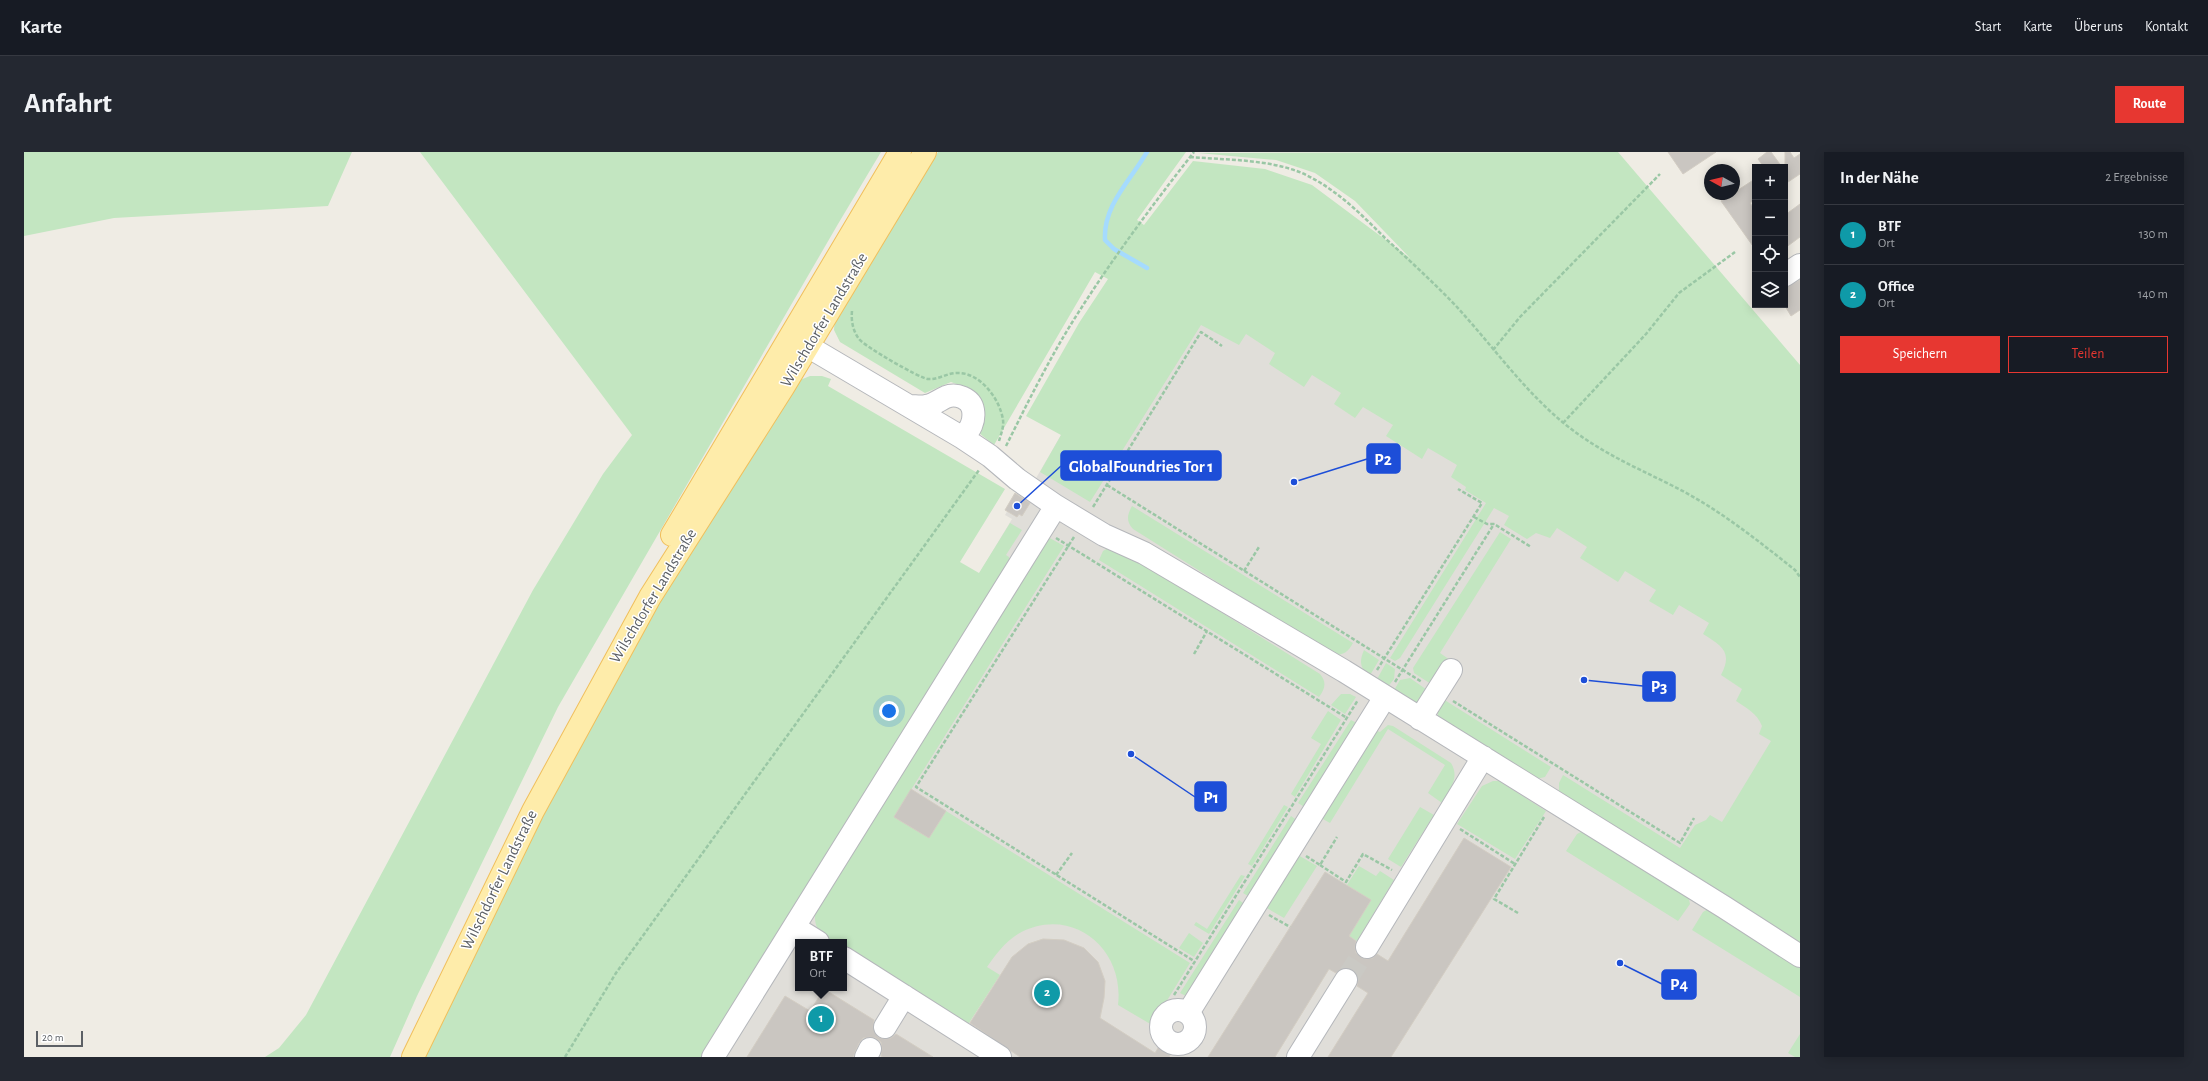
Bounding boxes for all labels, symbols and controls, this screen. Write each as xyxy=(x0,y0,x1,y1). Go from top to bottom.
text: Karte xyxy=(20,18,62,37)
text: Start xyxy=(1975,20,2001,34)
text: Karte xyxy=(2023,20,2052,34)
text: Über uns xyxy=(2074,20,2123,34)
text: Kontakt xyxy=(2145,20,2188,34)
button: Route xyxy=(2115,86,2184,123)
text: Anfahrt xyxy=(24,90,112,118)
north arrow xyxy=(1704,164,1740,200)
map controls xyxy=(1752,164,1788,308)
button: + xyxy=(1752,164,1788,200)
text: In der Nähe xyxy=(1840,169,1919,186)
text: 2 Ergebnisse xyxy=(2105,171,2168,184)
button: − xyxy=(1752,200,1788,236)
text: BTF xyxy=(1878,219,1901,234)
text: 1 xyxy=(1851,228,1855,241)
text: 130 m xyxy=(2139,228,2168,241)
button: locate xyxy=(1752,236,1788,272)
text: Ort xyxy=(1878,237,1895,250)
street label: Wilschdorfer Landstraße xyxy=(778,250,870,390)
button: layers xyxy=(1752,272,1788,308)
text: Office xyxy=(1878,279,1914,294)
text: 2 xyxy=(1850,288,1856,301)
text: 140 m xyxy=(2138,288,2168,301)
text: Ort xyxy=(1878,297,1895,310)
button: Speichern xyxy=(1840,336,2000,373)
button: Teilen xyxy=(2008,336,2168,373)
callout: P2 xyxy=(1367,444,1400,473)
callout: GlobalFoundries Tor 1 xyxy=(1061,451,1221,480)
text: P2 xyxy=(1374,451,1392,468)
text: GlobalFoundries Tor 1 xyxy=(1069,458,1213,475)
street label: Wilschdorfer Landstraße xyxy=(607,526,699,666)
callout: P3 xyxy=(1643,672,1675,701)
text: P3 xyxy=(1651,678,1667,695)
your location xyxy=(879,701,899,721)
callout: P1 xyxy=(1195,782,1226,811)
text: P1 xyxy=(1203,789,1219,806)
street label: Wilschdorfer Landstraße xyxy=(458,808,540,952)
popup xyxy=(795,939,847,991)
text: BTF xyxy=(810,949,832,964)
text: Ort xyxy=(810,967,826,980)
callout: P4 xyxy=(1662,970,1696,999)
text: P4 xyxy=(1670,976,1688,993)
pin: 2 xyxy=(1034,978,1060,1008)
pin: 1 xyxy=(808,1004,834,1034)
scale bar xyxy=(36,1029,83,1048)
text: 20 m xyxy=(42,1032,63,1043)

